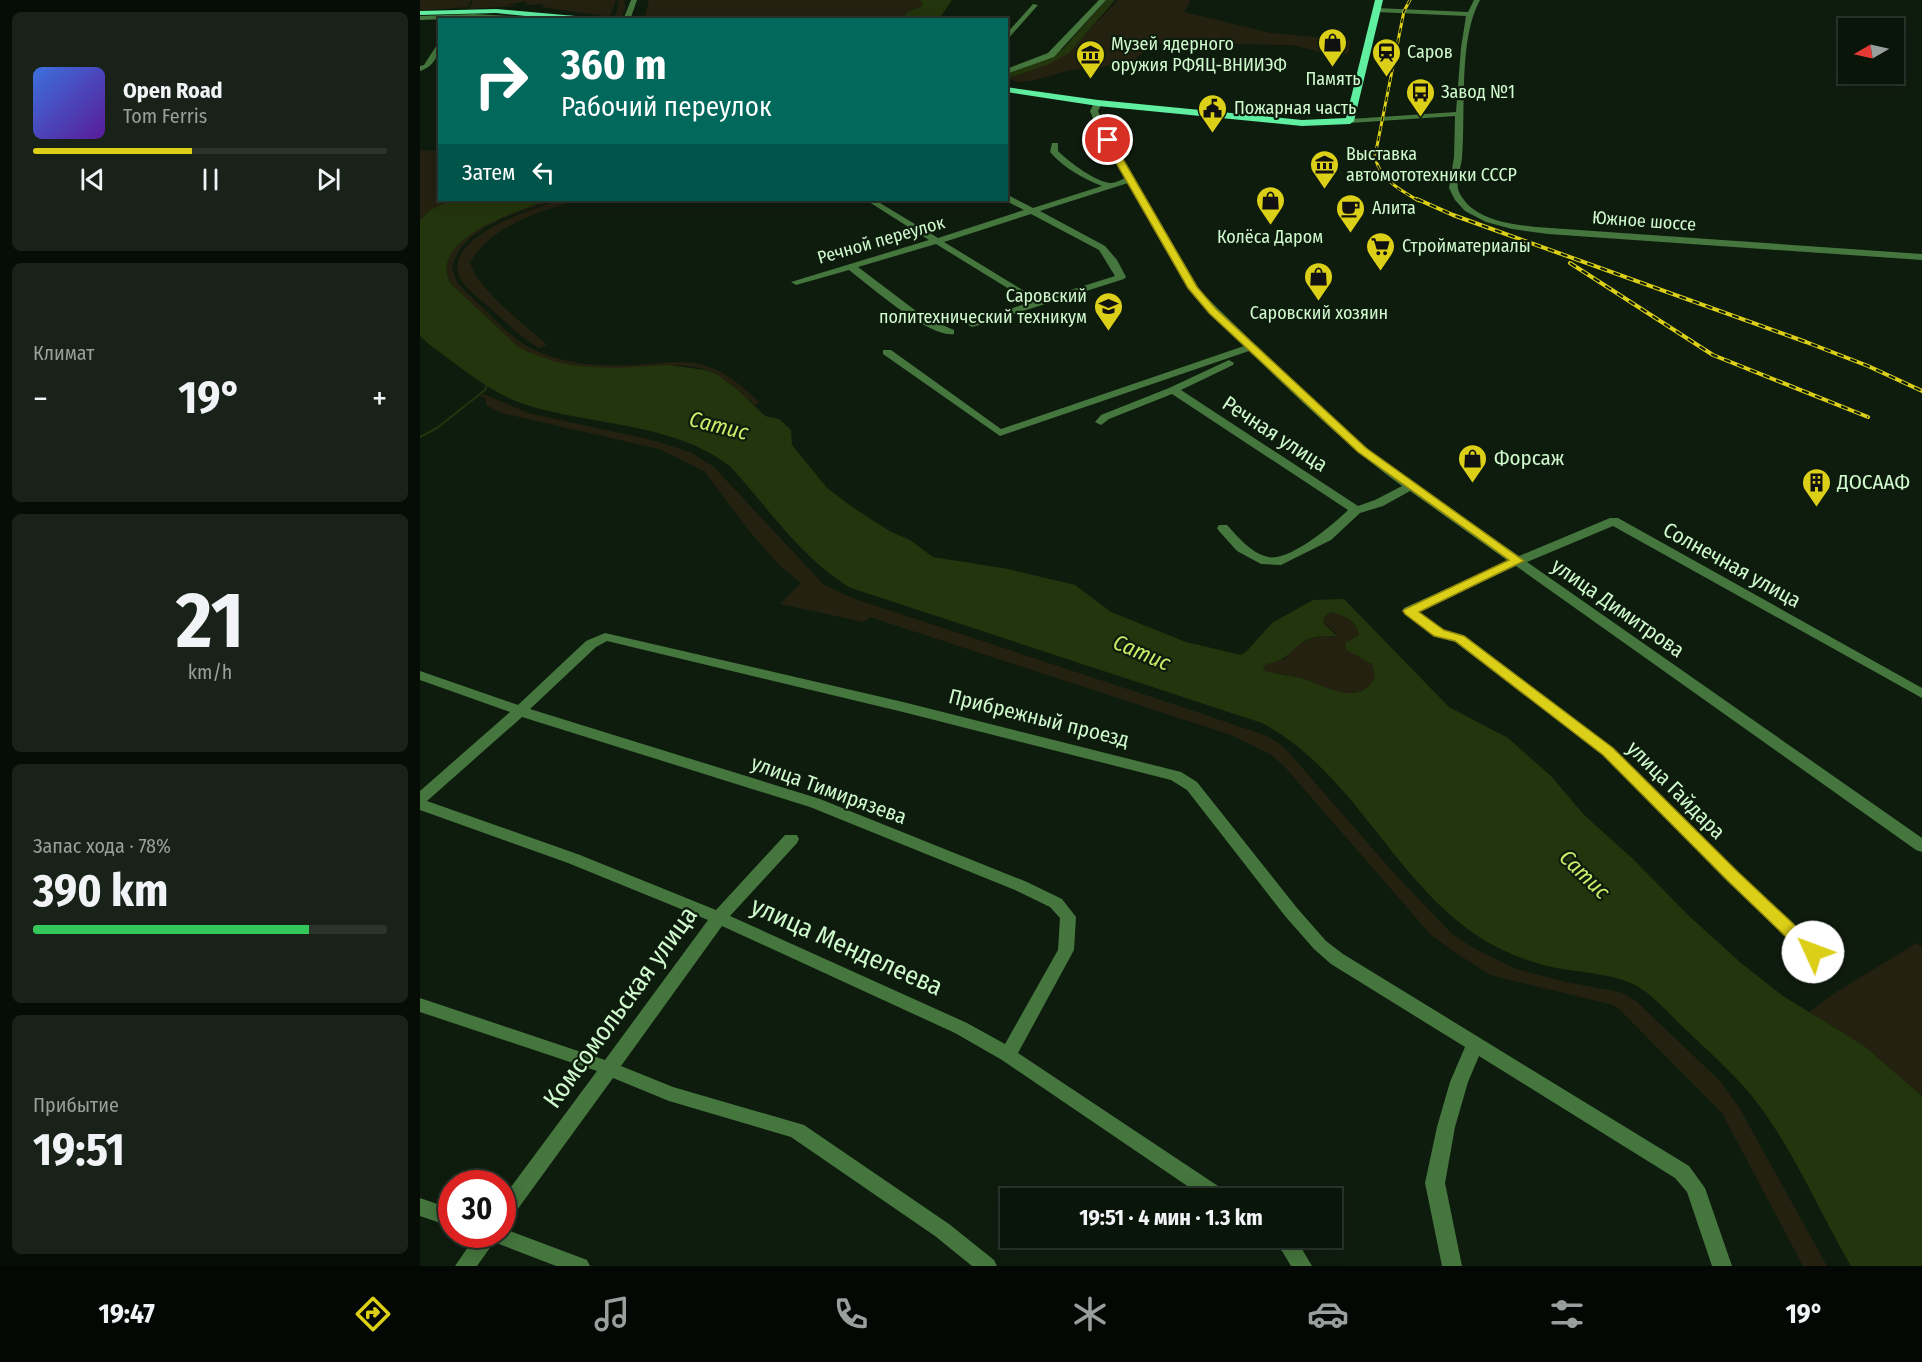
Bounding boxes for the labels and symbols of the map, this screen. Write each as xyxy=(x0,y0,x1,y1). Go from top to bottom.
north arrow xyxy=(1838,18,1904,84)
shop icon: Память xyxy=(1317,26,1349,68)
place label: Музей ядерного оружия РФЯЦ-ВНИИЭФ xyxy=(1111,33,1287,76)
station icon: Саров xyxy=(1370,36,1402,78)
museum icon: Музей ядерного оружия РФЯЦ-ВНИИЭФ xyxy=(1074,38,1106,80)
place label: Саров xyxy=(1407,41,1453,63)
place label: Память xyxy=(1305,68,1361,90)
bus stop icon: Завод №1 xyxy=(1404,76,1436,118)
place label: Завод №1 xyxy=(1441,81,1515,103)
public building icon: Пожарная часть xyxy=(1197,92,1229,134)
place label: Пожарная часть xyxy=(1234,97,1356,119)
pin xyxy=(1082,114,1133,165)
place label: Выставка автомототехники СССР xyxy=(1346,143,1517,186)
museum icon: Выставка автомототехники СССР xyxy=(1309,148,1341,190)
shop icon: Колёса Даром xyxy=(1254,184,1286,226)
cafe icon: Алита xyxy=(1335,192,1367,234)
place label: Алита xyxy=(1372,197,1416,219)
street label: Южное шоссе xyxy=(1591,206,1697,236)
street label: Речной переулок xyxy=(815,211,948,269)
place label: Колёса Даром xyxy=(1217,226,1323,248)
supermarket icon: Стройматериалы xyxy=(1365,230,1397,272)
place label: Стройматериалы xyxy=(1402,235,1531,257)
shop icon: Саровский хозяин xyxy=(1303,260,1335,302)
place label: Саровский политехнический техникум xyxy=(879,285,1087,328)
school or university icon: Саровский политехнический техникум xyxy=(1092,290,1124,332)
place label: Саровский хозяин xyxy=(1250,302,1388,324)
street label: Речная улица xyxy=(1217,390,1333,478)
water label: Сатис xyxy=(687,405,752,446)
shop icon: Форсаж xyxy=(1457,442,1489,484)
place label: Форсаж xyxy=(1494,445,1565,471)
building icon: ДОСААФ xyxy=(1800,466,1832,508)
place label: ДОСААФ xyxy=(1836,469,1910,495)
street label: Солнечная улица xyxy=(1659,516,1805,614)
street label: улица Димитрова xyxy=(1547,553,1689,663)
water label: Сатис xyxy=(1109,628,1175,677)
street label: Прибрежный проезд xyxy=(946,683,1132,753)
street label: улица Гайдара xyxy=(1621,735,1731,845)
street label: улица Тимирязева xyxy=(748,750,910,830)
water label: Сатис xyxy=(1554,844,1616,905)
street label: улица Менделеева xyxy=(746,890,948,1003)
street label: Комсомольская улица xyxy=(537,900,704,1114)
position arrow xyxy=(1781,920,1845,984)
speed limit sign: 30 xyxy=(438,1170,516,1248)

